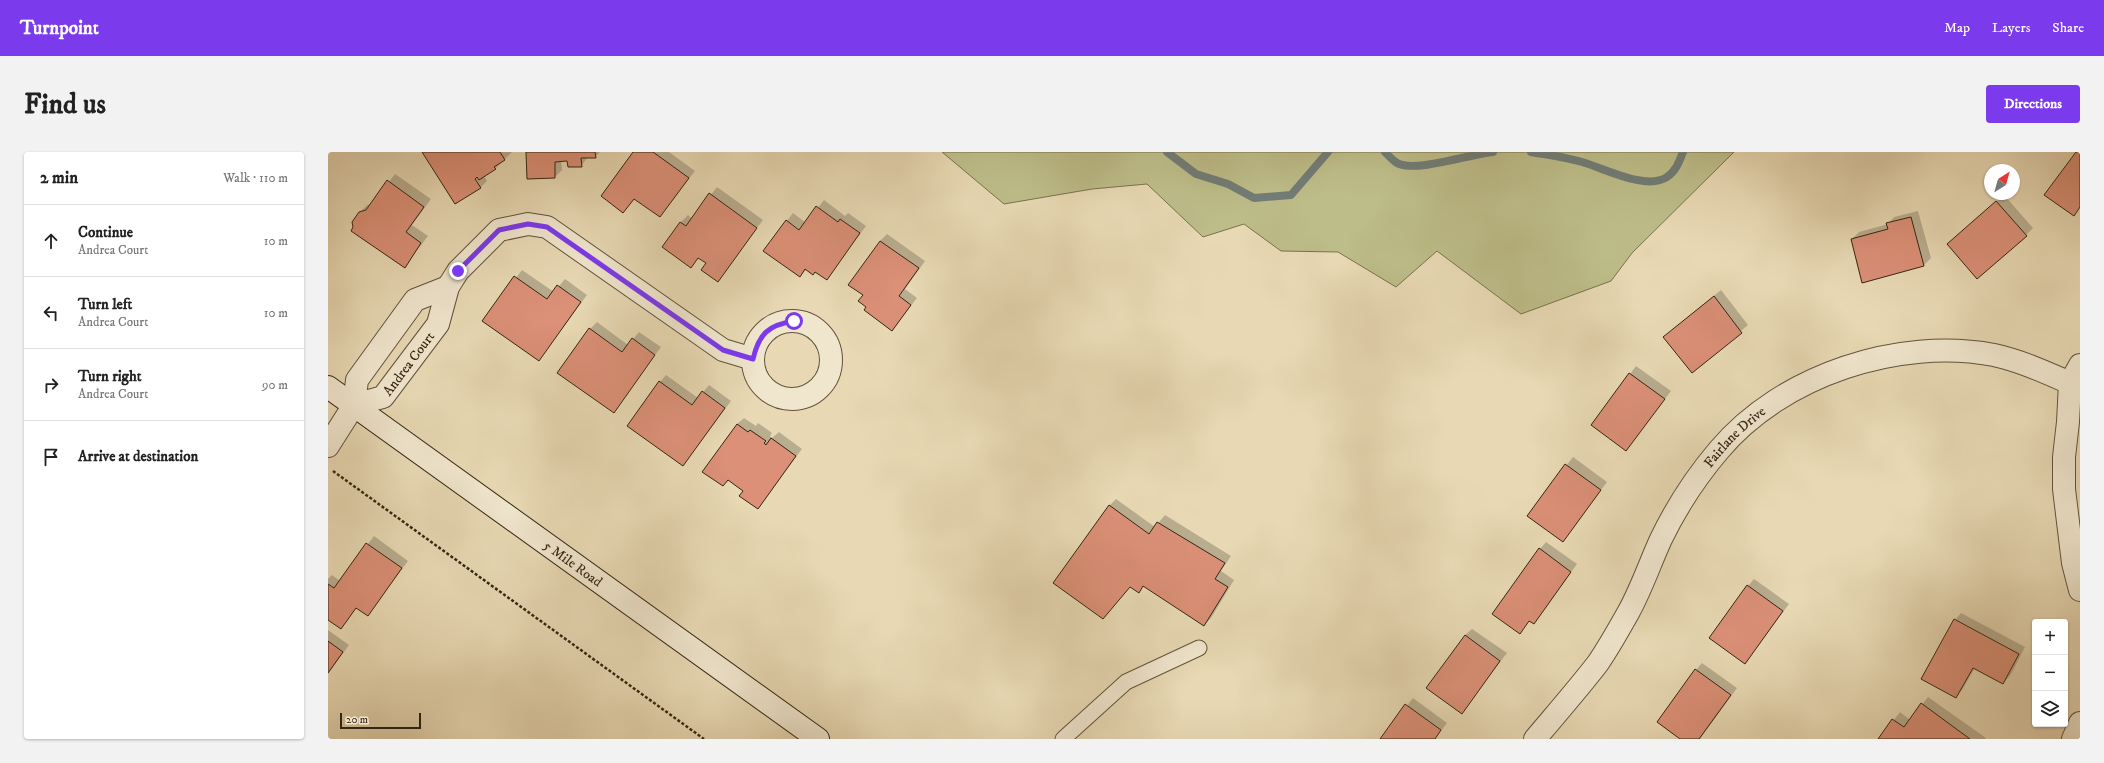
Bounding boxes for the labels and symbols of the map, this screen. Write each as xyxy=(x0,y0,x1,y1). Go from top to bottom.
north arrow xyxy=(1984,164,2020,200)
route end xyxy=(449,262,467,280)
route start xyxy=(785,312,803,330)
street label: Andrea Court xyxy=(379,328,439,400)
street label: Fairlane Drive xyxy=(1700,402,1770,472)
street label: 5 Mile Road xyxy=(540,537,606,591)
scale bar xyxy=(340,711,421,730)

